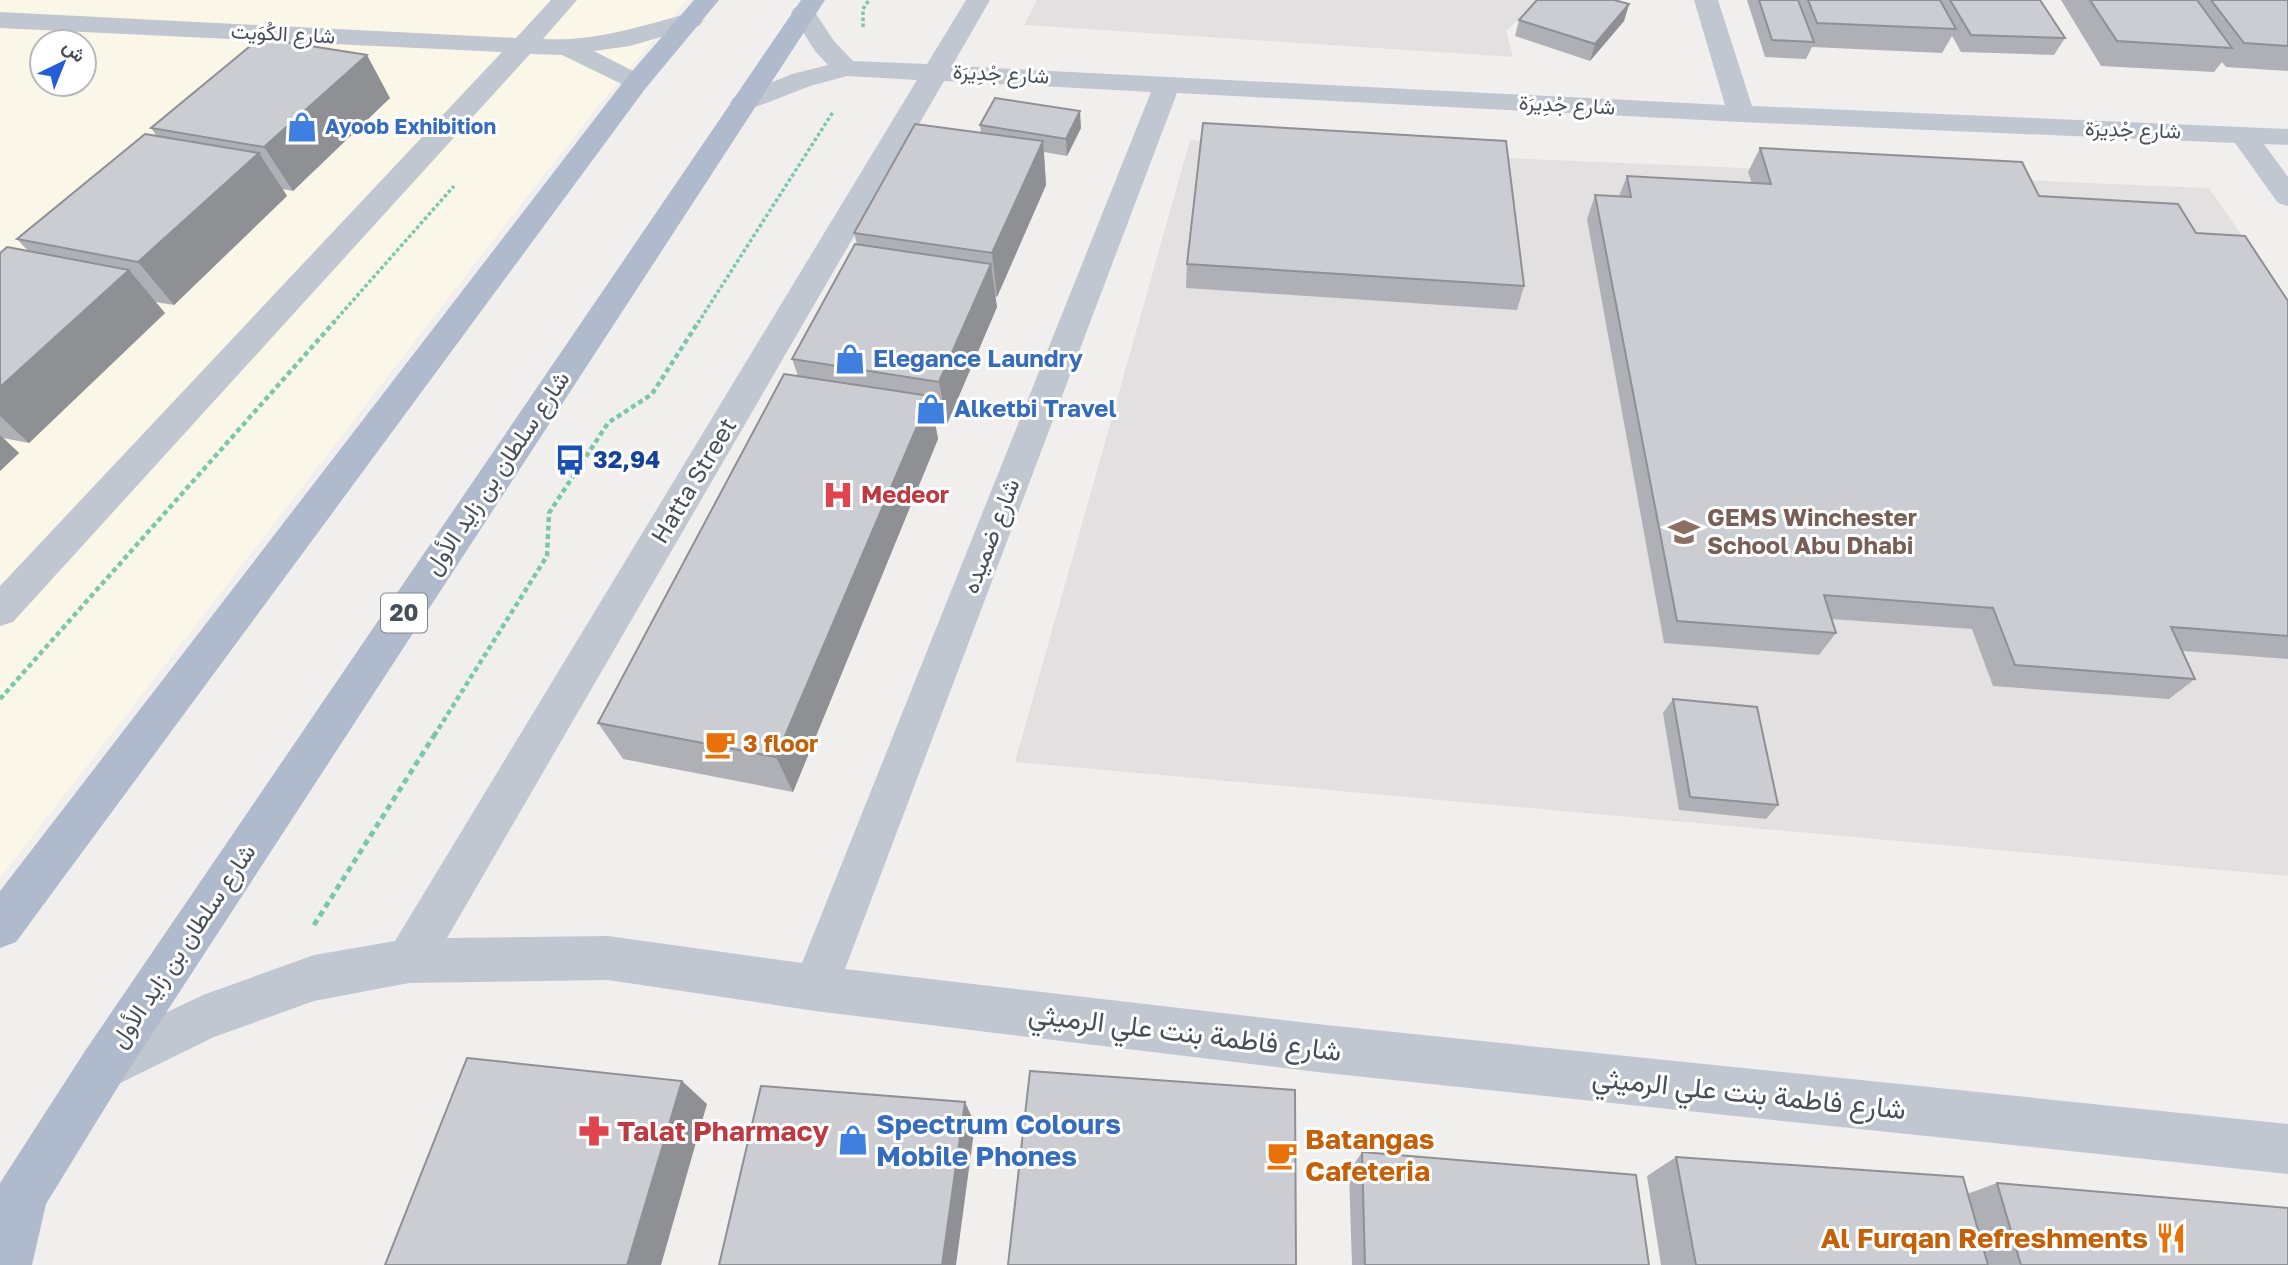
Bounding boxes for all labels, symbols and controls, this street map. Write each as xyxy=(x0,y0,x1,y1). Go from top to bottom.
street label: شارع الكُوَيت xyxy=(230,17,336,51)
north arrow xyxy=(28,28,98,98)
text: ش xyxy=(58,34,91,67)
street label: شارع جْدِيرَة xyxy=(952,58,1050,90)
street label: شارع جْدِيرَة xyxy=(1518,89,1616,121)
shop icon: Ayoob Exhibition xyxy=(285,110,319,144)
place label: Ayoob Exhibition xyxy=(325,113,496,139)
street label: شارع جْدِيرَة xyxy=(2084,114,2182,146)
shop icon: Elegance Laundry xyxy=(833,342,867,376)
place label: Elegance Laundry xyxy=(873,343,1084,372)
street label: شارع سلطان بن زايد الأول xyxy=(417,365,577,581)
shop icon: Alketbi Travel xyxy=(914,392,948,426)
place label: Alketbi Travel xyxy=(954,393,1117,422)
street label: Hatta Street xyxy=(644,412,741,548)
bus stop icon: 32,94 xyxy=(553,443,587,477)
place label: 32,94 xyxy=(593,444,660,473)
street label: شارع ضميده xyxy=(954,474,1028,598)
hospital icon: Medeor xyxy=(821,478,855,512)
place label: Medeor xyxy=(861,479,949,508)
place label: GEMS Winchester School Abu Dhabi xyxy=(1707,502,1917,559)
school or university icon: GEMS Winchester School Abu Dhabi xyxy=(1667,515,1701,549)
road number: 20 xyxy=(381,594,427,632)
cafe icon: 3 floor xyxy=(703,727,737,761)
place label: 3 floor xyxy=(743,728,818,757)
street label: شارع سلطان بن زايد الأول xyxy=(103,838,263,1054)
street label: شارع فاطمة بنت علي الرميثي xyxy=(1026,996,1343,1074)
street label: شارع فاطمة بنت علي الرميثي xyxy=(1590,1060,1907,1132)
place label: Spectrum Colours Mobile Phones xyxy=(876,1107,1121,1172)
pharmacy icon: Talat Pharmacy xyxy=(577,1114,611,1148)
place label: Talat Pharmacy xyxy=(617,1114,829,1147)
place label: Batangas Cafeteria xyxy=(1305,1122,1435,1187)
shop icon: Spectrum Colours Mobile Phones xyxy=(836,1123,870,1157)
cafe icon: Batangas Cafeteria xyxy=(1265,1138,1299,1172)
place label: Al Furqan Refreshments xyxy=(1821,1221,2148,1254)
restaurant icon: Al Furqan Refreshments xyxy=(2154,1221,2188,1255)

